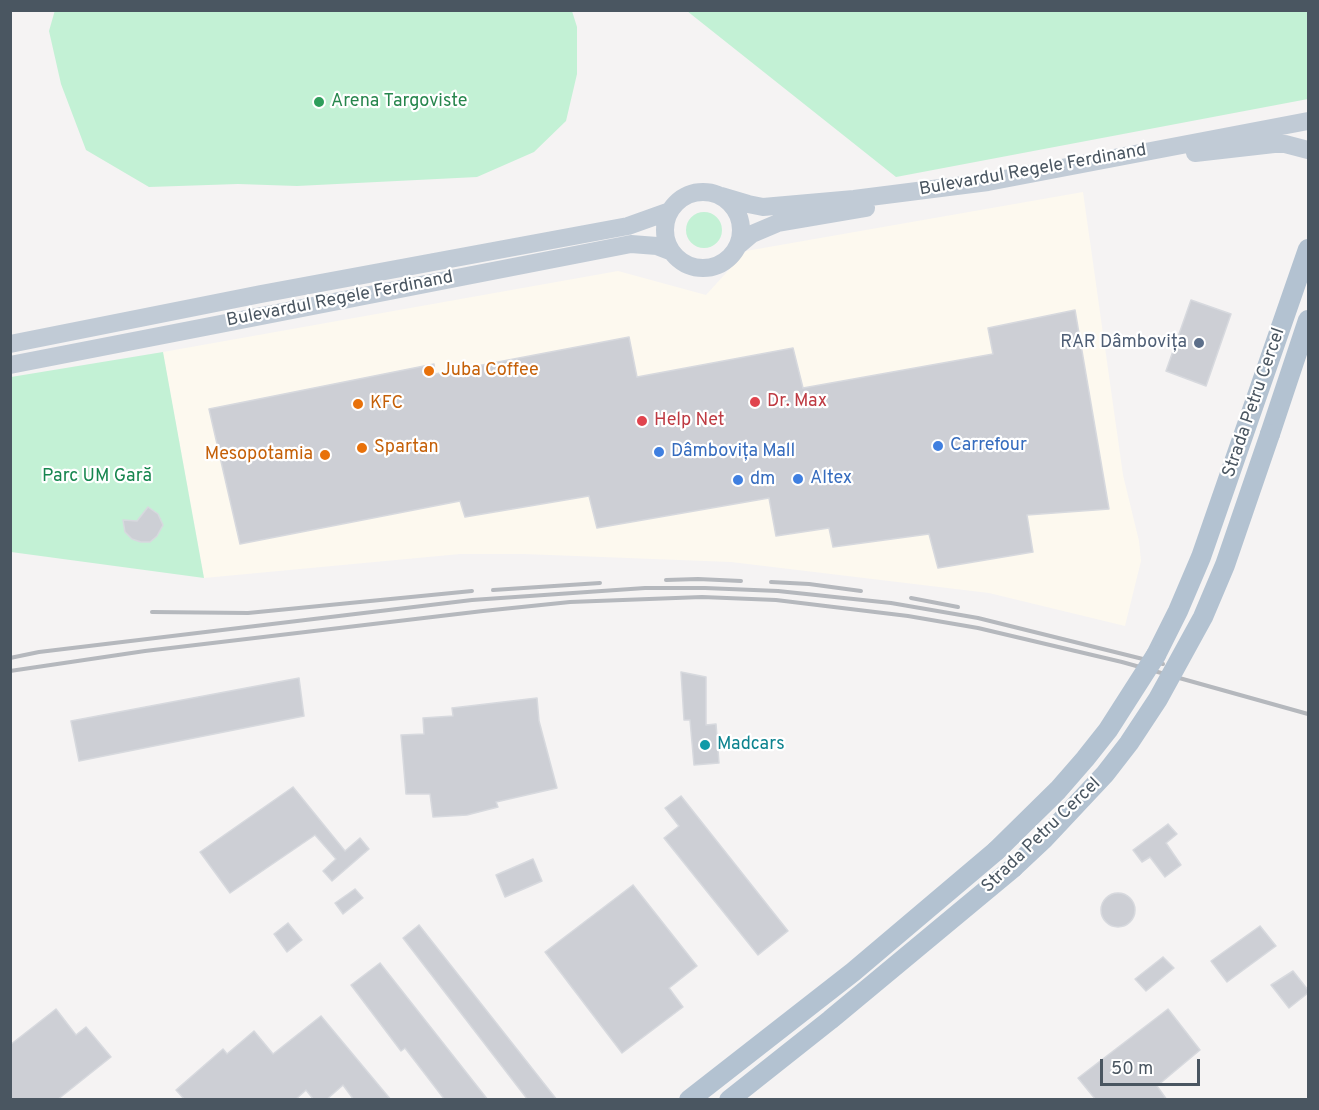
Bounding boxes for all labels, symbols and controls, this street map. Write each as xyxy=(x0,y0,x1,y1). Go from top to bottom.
place label: Arena Targoviste xyxy=(331,91,467,113)
marker: Arena Targoviste xyxy=(312,95,326,109)
street label: Bulevardul Regele Ferdinand xyxy=(918,140,1148,202)
street label: Bulevardul Regele Ferdinand xyxy=(225,267,455,333)
street label: Strada Petru Cercel xyxy=(1219,325,1291,481)
place label: RAR Dâmbovița xyxy=(1060,332,1187,354)
marker: RAR Dâmbovița xyxy=(1192,336,1206,350)
place label: Juba Coffee xyxy=(441,360,539,382)
marker: Juba Coffee xyxy=(422,364,436,378)
place label: Dr. Max xyxy=(767,391,827,413)
place label: KFC xyxy=(370,393,403,415)
marker: Dr. Max xyxy=(748,395,762,409)
marker: KFC xyxy=(351,397,365,411)
place label: Help Net xyxy=(654,410,725,432)
marker: Help Net xyxy=(635,414,649,428)
place label: Carrefour xyxy=(950,435,1027,457)
place label: Spartan xyxy=(374,437,439,459)
marker: Carrefour xyxy=(931,439,945,453)
marker: Spartan xyxy=(355,441,369,455)
place label: Dâmbovița Mall xyxy=(671,441,795,463)
place label: Mesopotamia xyxy=(205,444,313,466)
marker: Dâmbovița Mall xyxy=(652,445,666,459)
marker: Mesopotamia xyxy=(318,448,332,462)
park label: Parc UM Gară xyxy=(42,466,152,488)
place label: Altex xyxy=(810,468,852,490)
place label: dm xyxy=(750,469,775,491)
marker: Altex xyxy=(791,472,805,486)
marker: dm xyxy=(731,473,745,487)
place label: Madcars xyxy=(717,734,785,756)
marker: Madcars xyxy=(698,738,712,752)
street label: Strada Petru Cercel xyxy=(978,774,1106,898)
scale bar xyxy=(1103,1047,1204,1085)
text: 50 m xyxy=(1111,1058,1153,1081)

